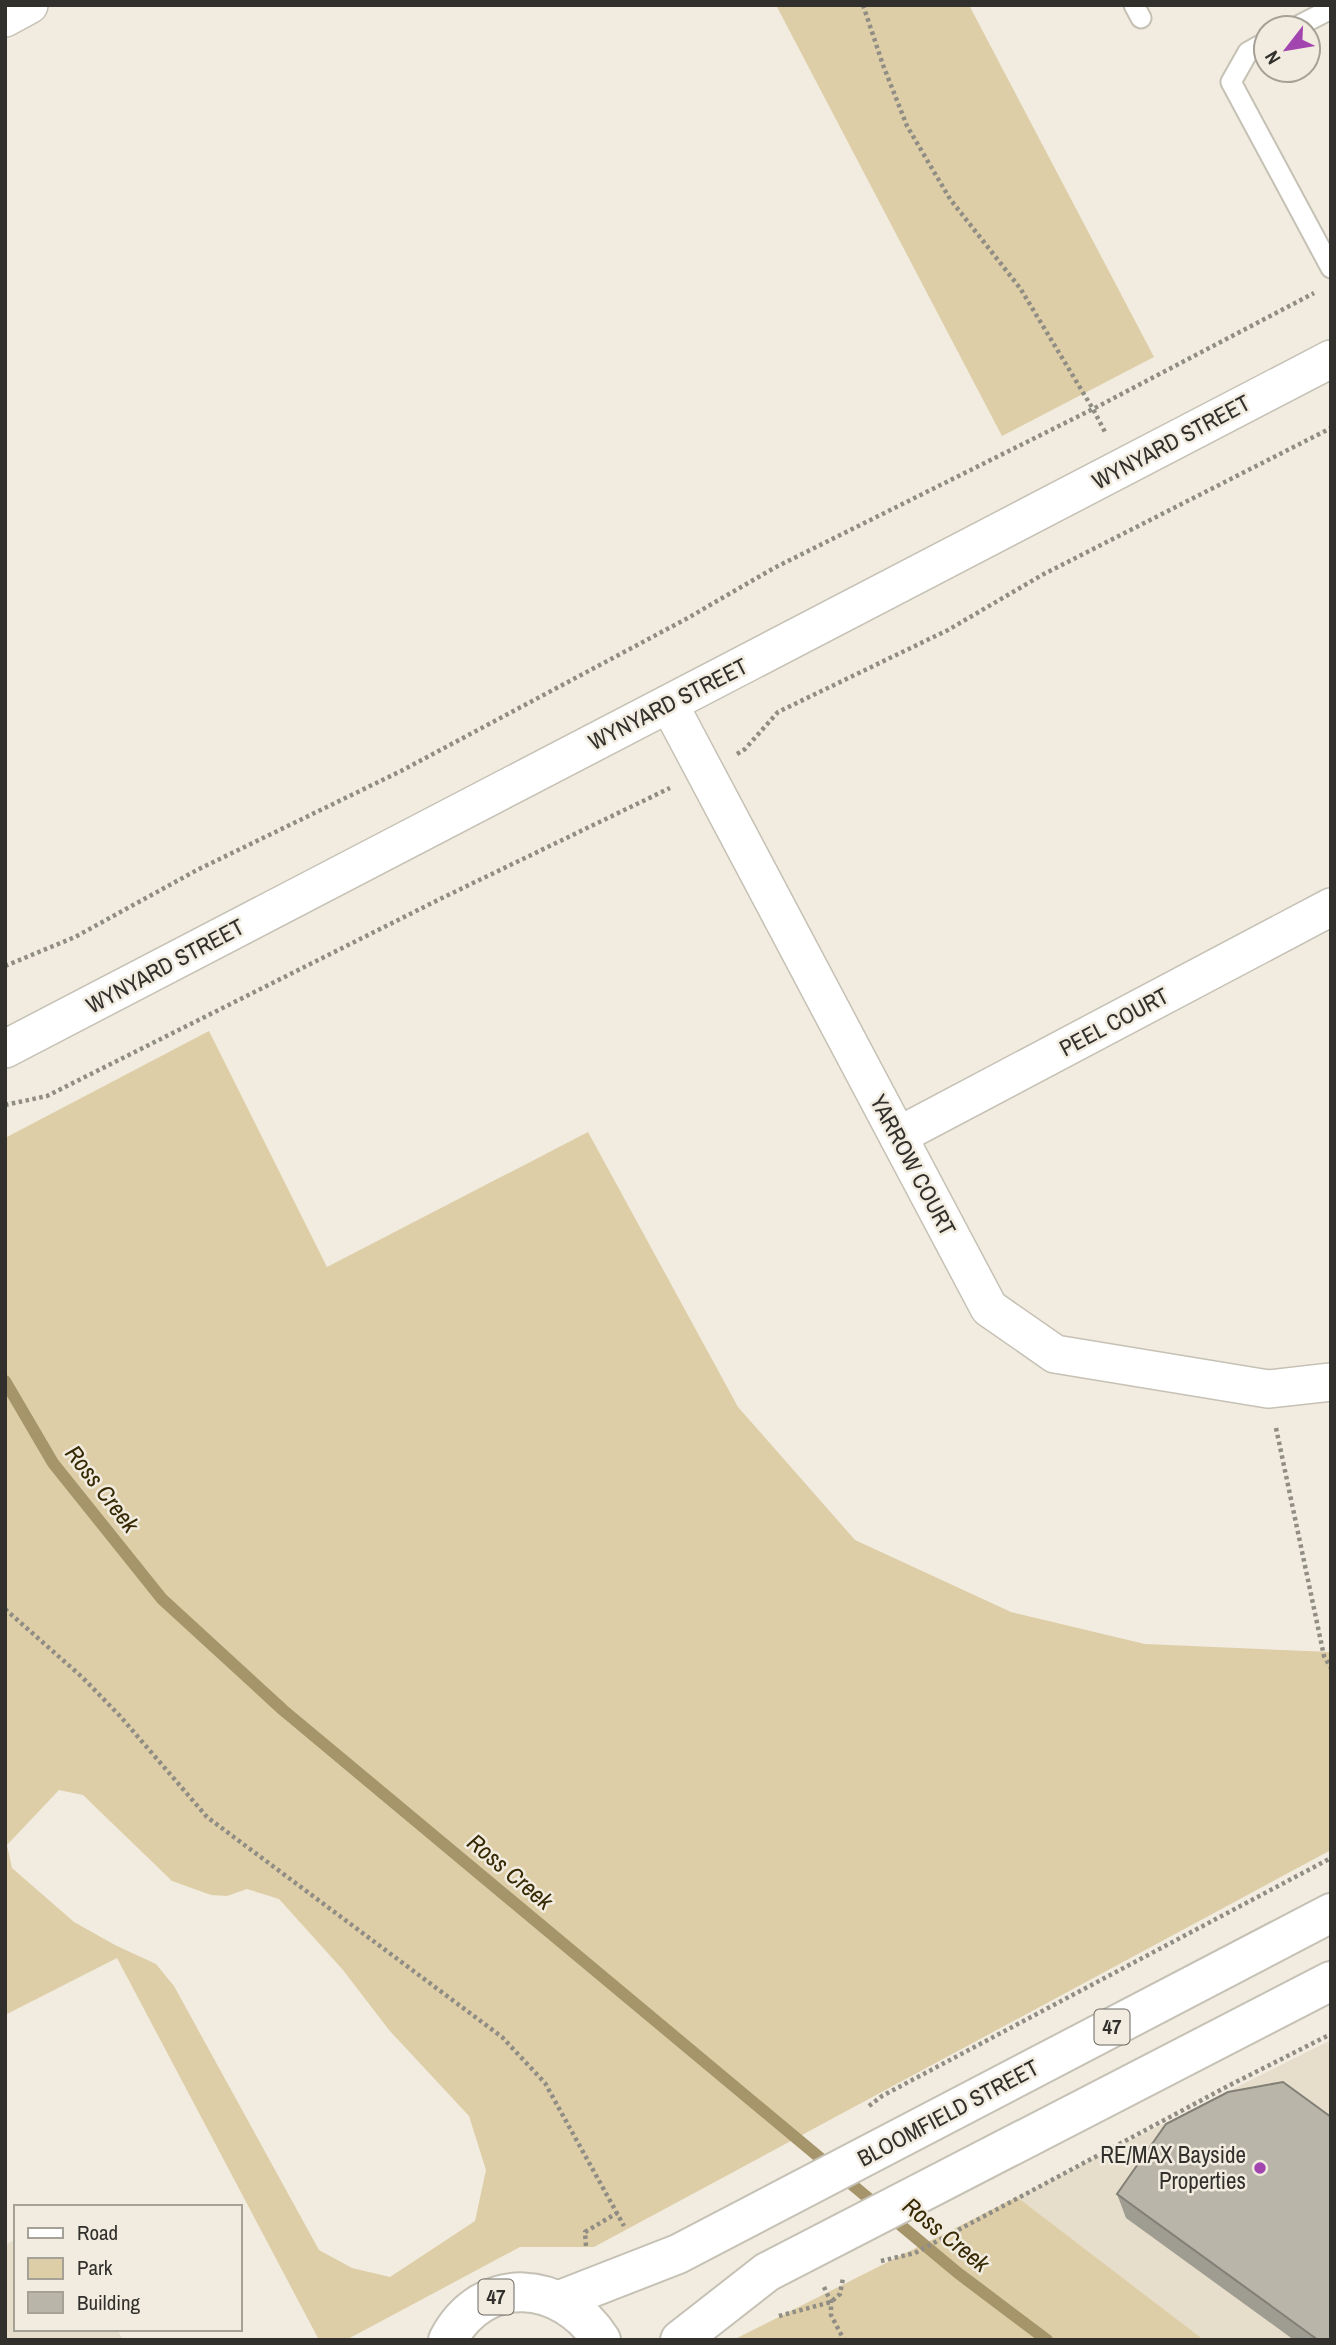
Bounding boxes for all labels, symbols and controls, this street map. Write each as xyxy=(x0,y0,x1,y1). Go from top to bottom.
north arrow xyxy=(1252,14,1322,84)
text: N xyxy=(1258,46,1286,69)
street label: WYNYARD STREET xyxy=(1086,387,1256,496)
street label: WYNYARD STREET xyxy=(583,650,753,757)
street label: WYNYARD STREET xyxy=(80,911,250,1020)
street label: PEEL COURT xyxy=(1054,980,1174,1063)
street label: YARROW COURT xyxy=(863,1089,964,1241)
water label: Ross Creek xyxy=(59,1438,148,1540)
water label: Ross Creek xyxy=(461,1826,561,1917)
road number: 47 xyxy=(1094,2010,1130,2044)
street label: BLOOMFIELD STREET xyxy=(852,2051,1044,2173)
place label: RE/MAX Bayside Properties xyxy=(1100,2139,1246,2196)
marker: RE/MAX Bayside Properties xyxy=(1252,2160,1268,2176)
water label: Ross Creek xyxy=(897,2189,998,2280)
legend xyxy=(14,2205,242,2331)
text: Road xyxy=(77,2218,118,2247)
text: Park xyxy=(77,2253,113,2282)
road number: 47 xyxy=(478,2280,514,2314)
text: Building xyxy=(77,2288,141,2317)

